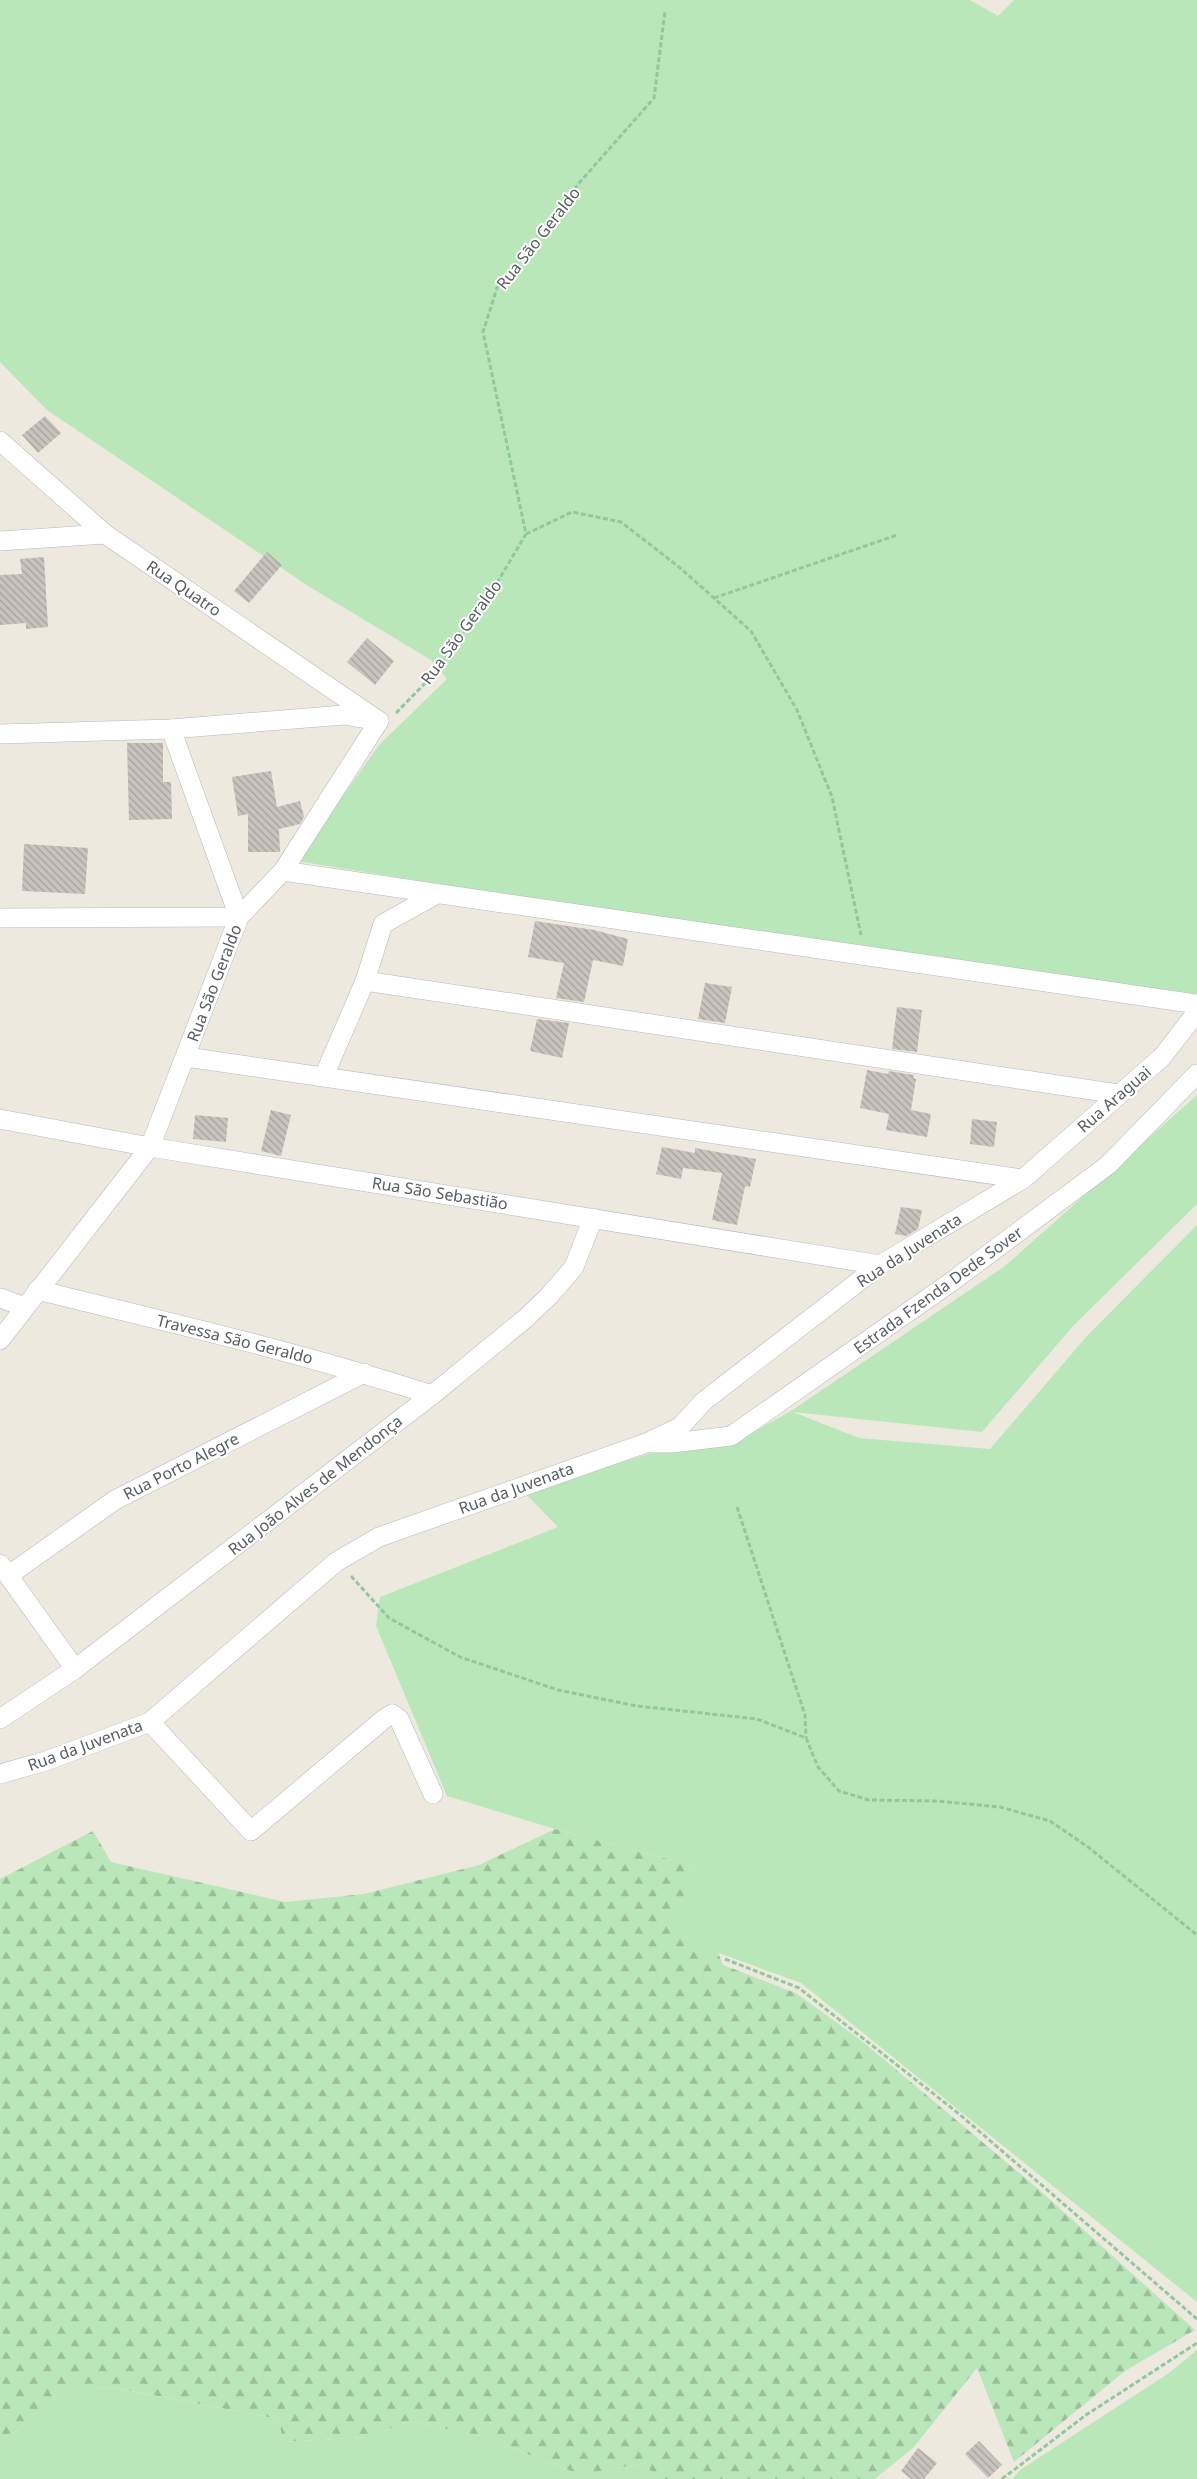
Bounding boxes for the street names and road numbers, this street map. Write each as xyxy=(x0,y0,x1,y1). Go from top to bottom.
street label: Rua São Geraldo xyxy=(491,182,585,294)
street label: Rua Quatro xyxy=(142,555,226,621)
street label: Rua São Geraldo xyxy=(416,575,506,689)
street label: Rua São Geraldo xyxy=(181,921,247,1045)
street label: Rua Araguai xyxy=(1072,1061,1156,1137)
street label: Rua São Sebastião xyxy=(370,1171,510,1215)
street label: Rua da Juvenata xyxy=(852,1208,966,1292)
street label: Estrada Fzenda Dede Sover xyxy=(849,1221,1027,1359)
street label: Travessa São Geraldo xyxy=(155,1309,315,1369)
street label: Rua João Alves de Mendonça xyxy=(223,1410,407,1560)
street label: Rua Porto Alegre xyxy=(119,1427,243,1505)
street label: Rua da Juvenata xyxy=(455,1457,577,1519)
street label: Rua da Juvenata xyxy=(24,1714,146,1776)

